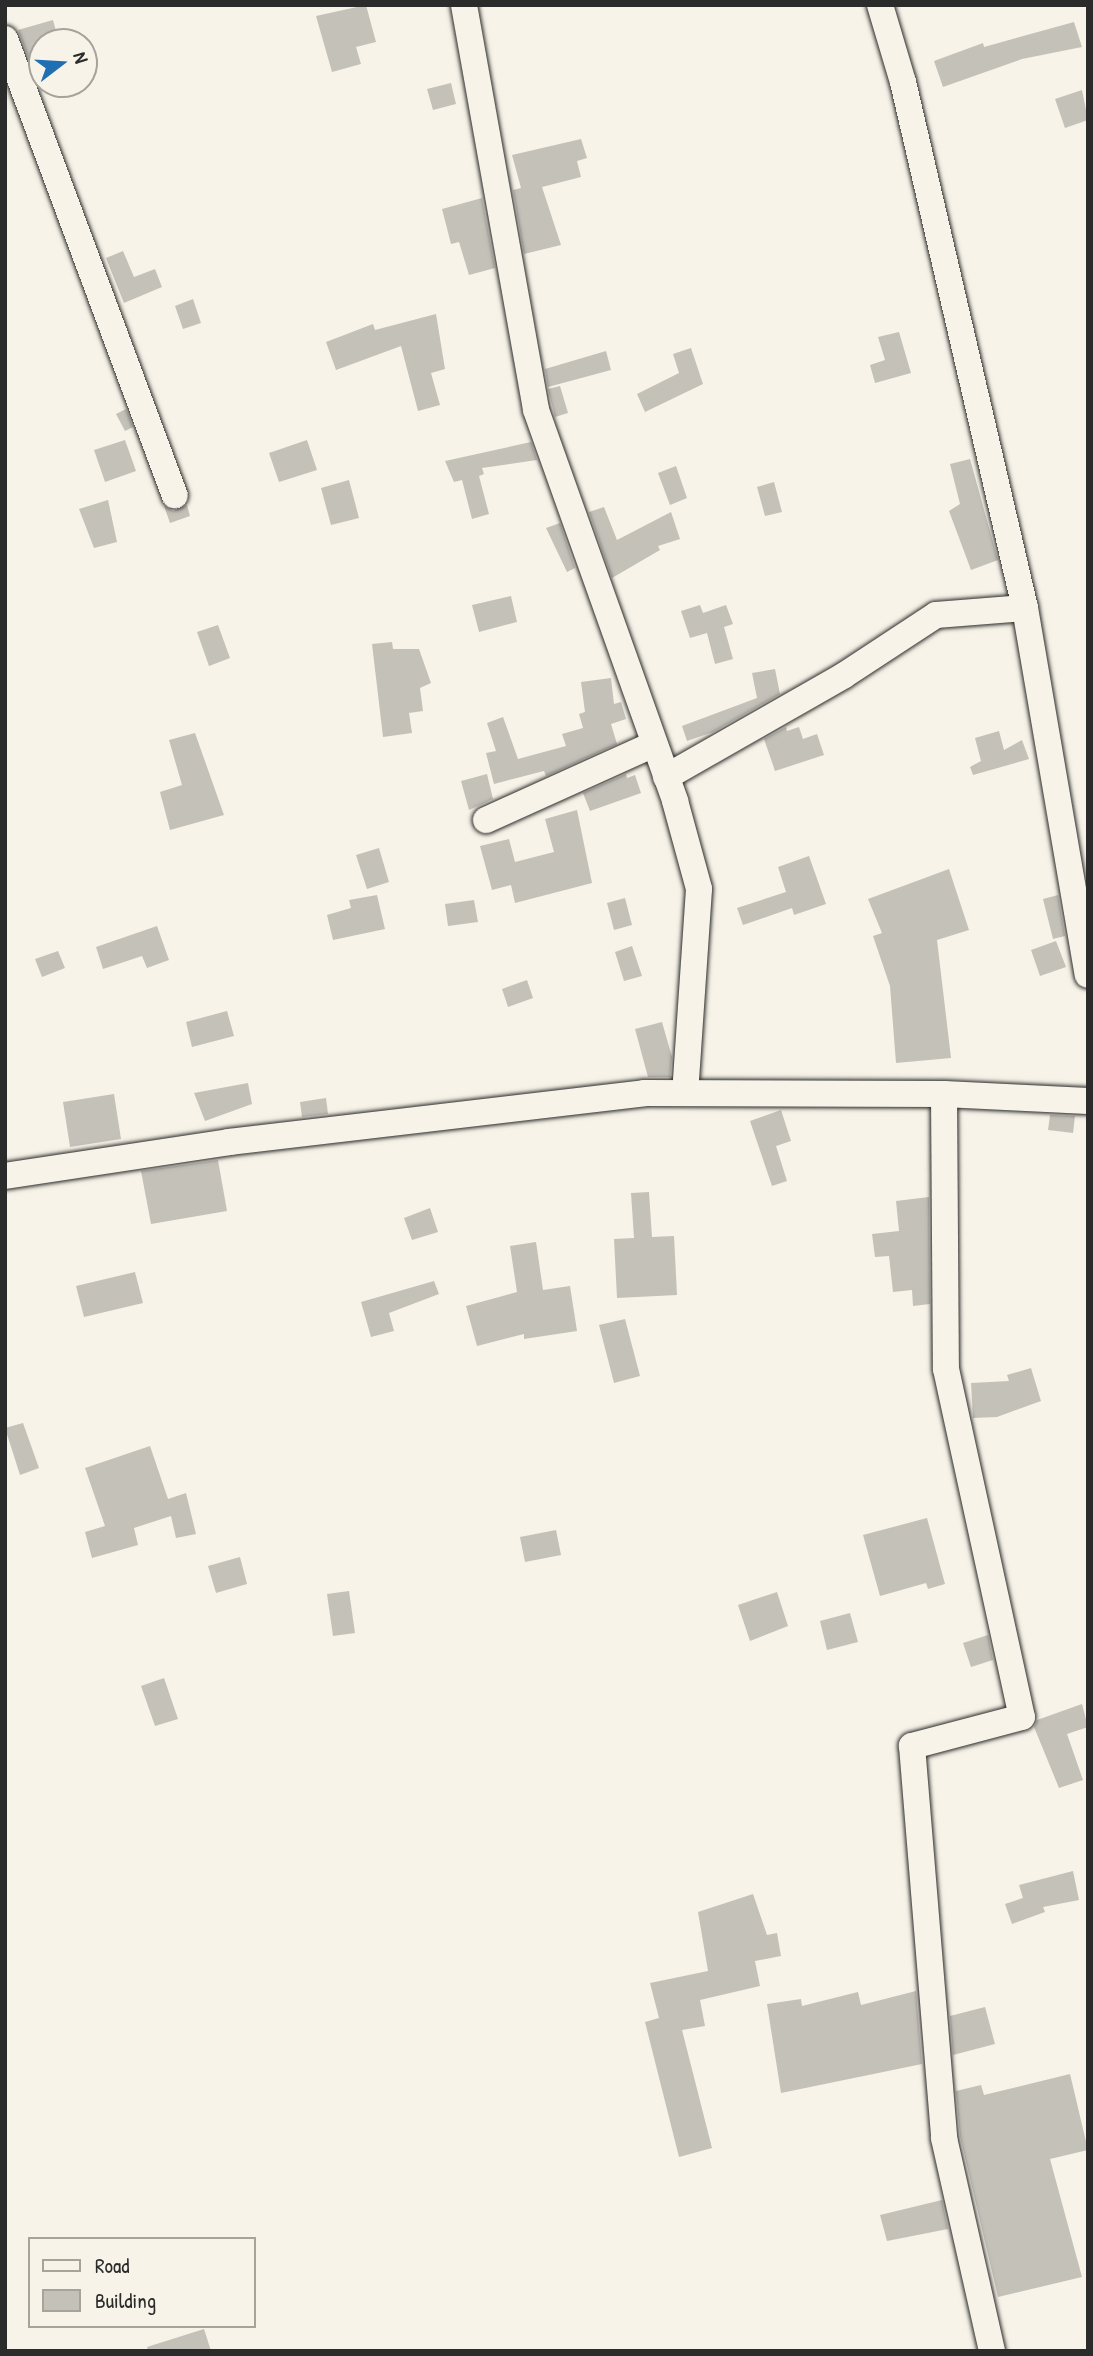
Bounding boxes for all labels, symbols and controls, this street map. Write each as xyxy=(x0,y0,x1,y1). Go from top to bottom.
north arrow xyxy=(28,28,98,98)
text: N xyxy=(67,49,95,66)
legend xyxy=(28,2237,256,2328)
text: Road xyxy=(95,2251,129,2280)
text: Building xyxy=(95,2286,156,2315)

